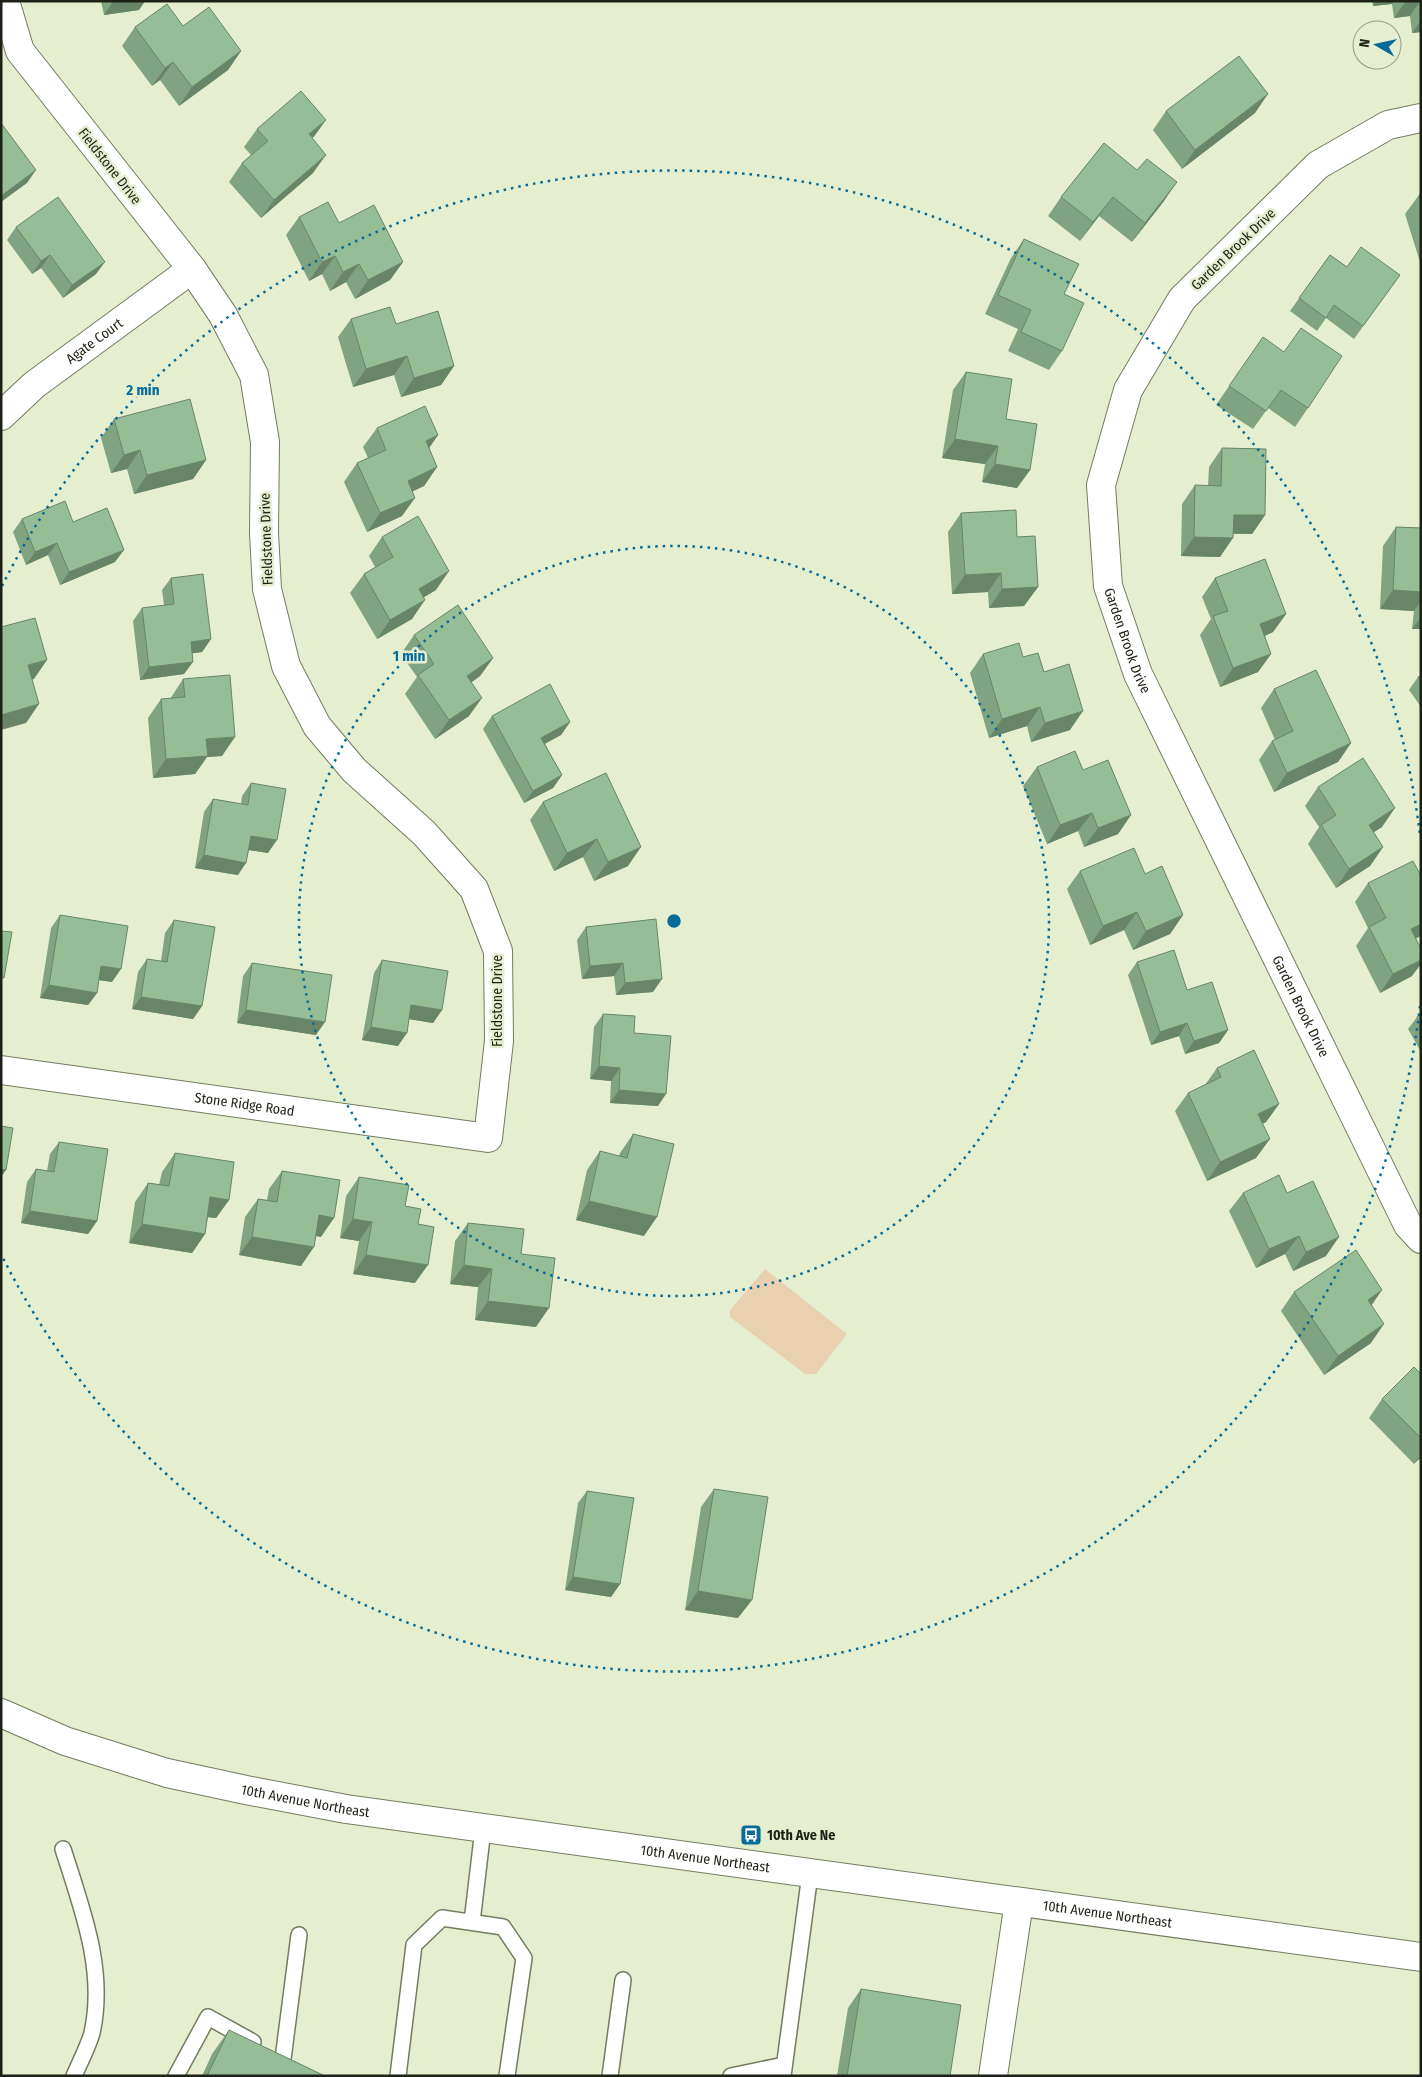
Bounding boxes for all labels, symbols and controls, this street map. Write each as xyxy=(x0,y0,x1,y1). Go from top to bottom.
north arrow xyxy=(1352,20,1402,70)
text: N xyxy=(1356,38,1374,49)
street label: Fieldstone Drive xyxy=(75,125,145,208)
street label: Garden Brook Drive xyxy=(1188,205,1279,294)
street label: Agate Court xyxy=(63,314,127,368)
text: 2 min xyxy=(125,381,160,399)
street label: Fieldstone Drive xyxy=(256,493,277,585)
street label: Garden Brook Drive xyxy=(1100,586,1154,696)
text: 1 min xyxy=(393,647,425,665)
centre of rings xyxy=(665,912,683,930)
street label: Garden Brook Drive xyxy=(1268,953,1332,1060)
street label: Fieldstone Drive xyxy=(489,955,506,1047)
street label: Stone Ridge Road xyxy=(194,1089,296,1120)
street label: 10th Avenue Northeast xyxy=(239,1781,371,1821)
bus stop icon: 10th Ave Ne xyxy=(739,1823,763,1847)
place label: 10th Ave Ne xyxy=(767,1827,835,1844)
street label: 10th Avenue Northeast xyxy=(639,1842,771,1876)
street label: 10th Avenue Northeast xyxy=(1042,1897,1174,1932)

